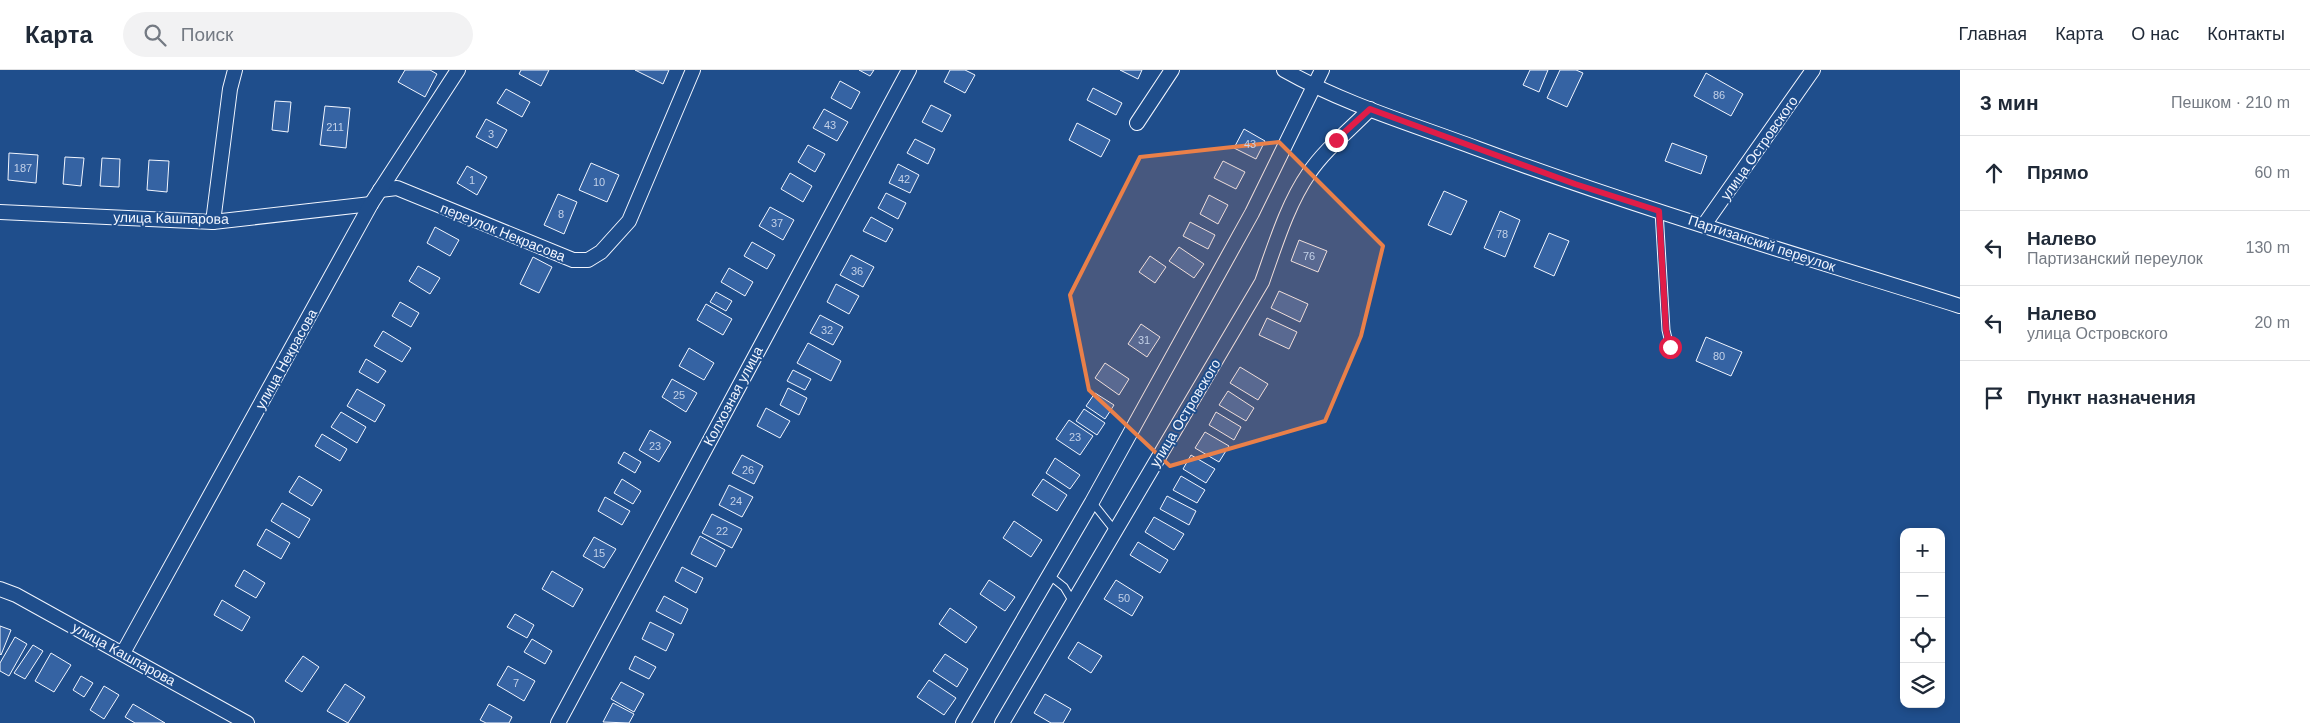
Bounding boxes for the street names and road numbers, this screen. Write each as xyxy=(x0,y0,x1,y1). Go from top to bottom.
street label: улица Островского xyxy=(1717,93,1801,203)
street label: переулок Некрасова xyxy=(438,200,568,264)
street label: улица Кашпарова xyxy=(113,209,229,227)
street label: Партизанский переулок xyxy=(1686,212,1838,275)
street label: улица Некрасова xyxy=(252,306,320,412)
street label: Колхозная улица xyxy=(700,343,766,448)
street label: улица Островского xyxy=(1146,356,1224,470)
street label: улица Кашпарова xyxy=(70,619,179,689)

